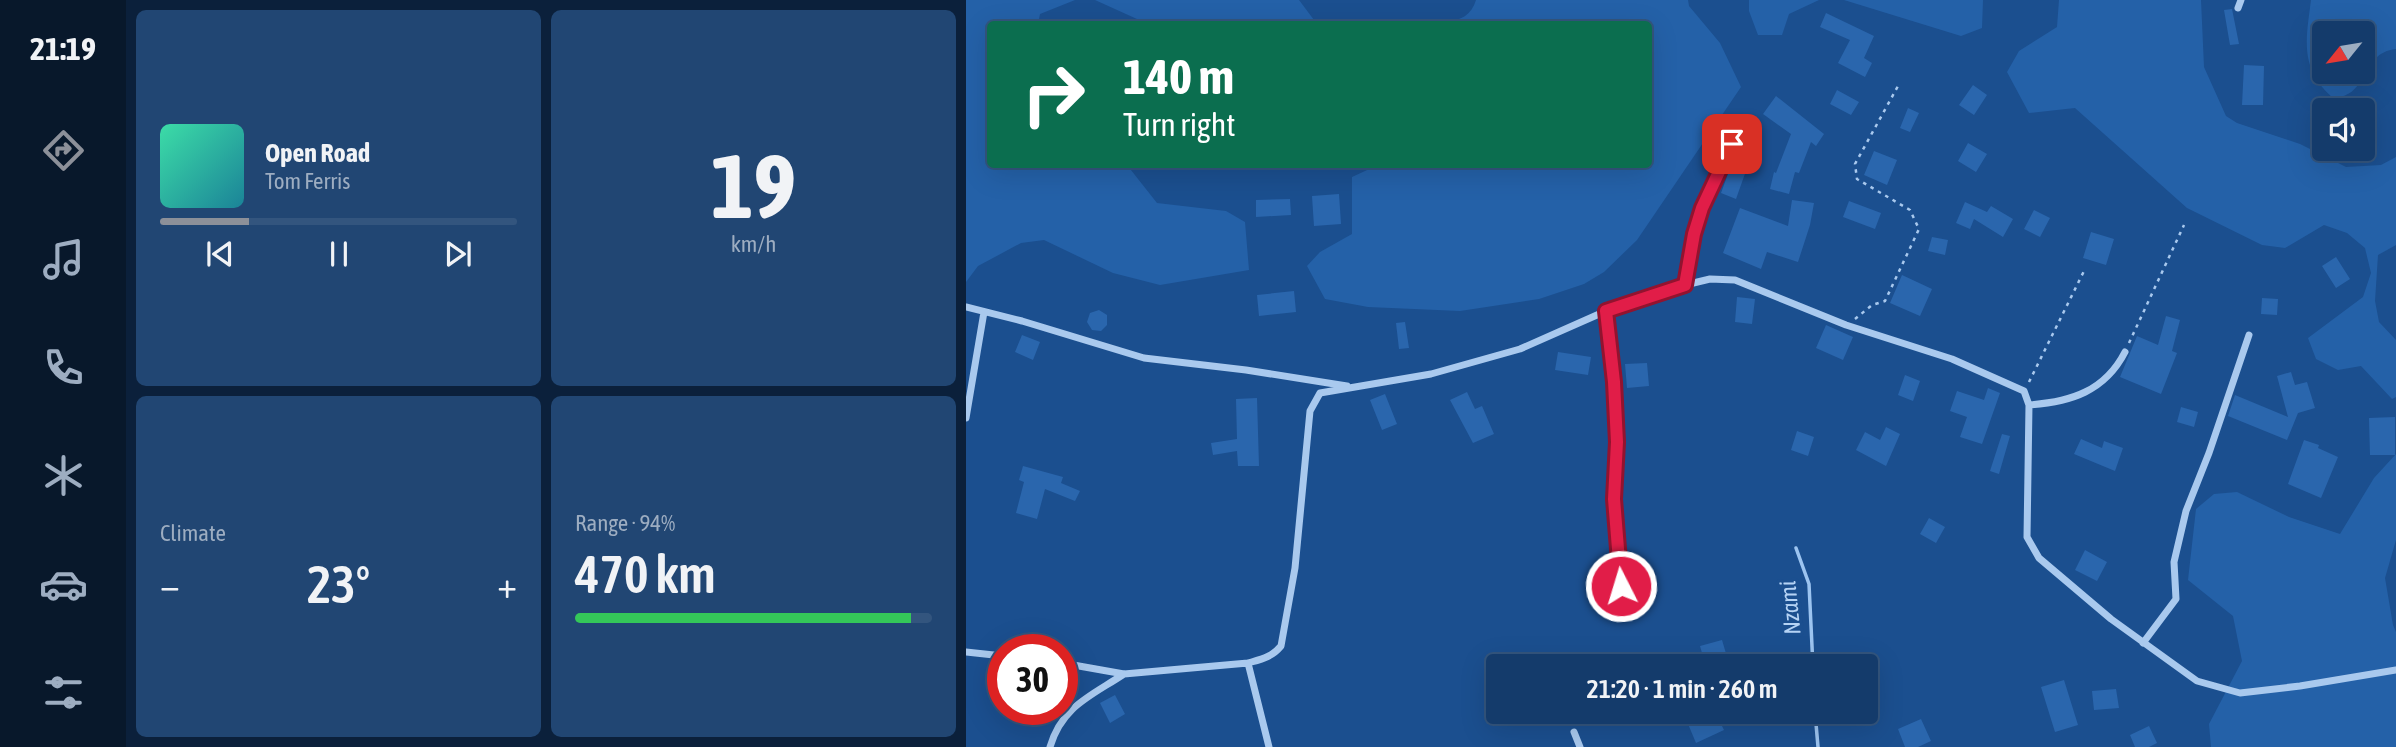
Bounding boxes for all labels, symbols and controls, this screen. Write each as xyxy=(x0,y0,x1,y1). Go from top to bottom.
north arrow xyxy=(2312,21,2375,84)
map controls xyxy=(2312,21,2375,161)
text: 21:19 xyxy=(30,30,96,67)
text: 140 m xyxy=(1123,48,1234,104)
icon: right xyxy=(1008,49,1099,140)
button: sound xyxy=(2312,98,2375,161)
text: Turn right xyxy=(1123,106,1236,143)
pin xyxy=(1702,114,1762,174)
icon: arrive xyxy=(1713,125,1751,163)
icon: directions xyxy=(39,126,88,175)
text: 19 xyxy=(711,133,796,237)
text: Open Road xyxy=(265,138,370,168)
text: Tom Ferris xyxy=(265,168,350,194)
text: km/h xyxy=(731,231,776,257)
icon: music xyxy=(39,235,88,284)
icon: previous xyxy=(201,235,239,273)
icon: pause xyxy=(320,235,358,273)
icon: next xyxy=(439,235,477,273)
icon: phone xyxy=(39,343,88,392)
icon: climate xyxy=(39,451,88,500)
text: Range · 94% xyxy=(575,510,675,536)
text: Climate xyxy=(160,520,226,546)
text: 470 km xyxy=(575,544,716,604)
position arrow xyxy=(1584,549,1658,623)
text: 23° xyxy=(307,554,370,614)
icon: car xyxy=(39,560,88,609)
text: − xyxy=(160,563,180,606)
text: + xyxy=(497,563,517,606)
water label: Nzami xyxy=(1774,580,1806,636)
speed limit sign: 30 xyxy=(987,634,1078,725)
icon: filters xyxy=(39,668,88,717)
text: 21:20 · 1 min · 260 m xyxy=(1587,674,1777,704)

